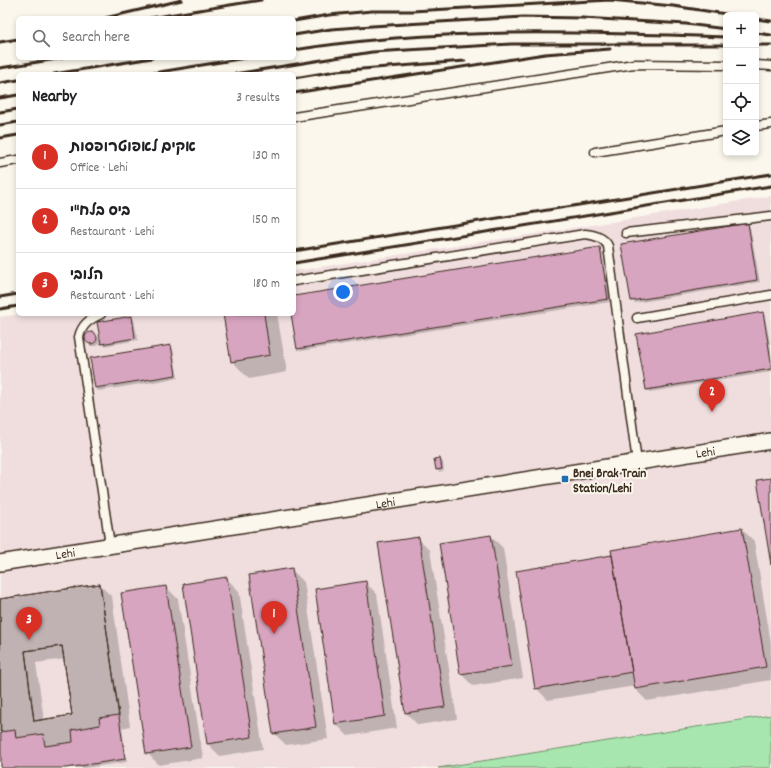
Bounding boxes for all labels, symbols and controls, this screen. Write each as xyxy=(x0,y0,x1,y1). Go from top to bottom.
map controls xyxy=(723,12,759,156)
button: + xyxy=(723,12,759,48)
search box xyxy=(16,16,296,60)
icon: search xyxy=(30,27,52,49)
text: Search here xyxy=(62,27,130,49)
button: − xyxy=(723,48,759,84)
button: locate xyxy=(723,84,759,120)
text: Nearby xyxy=(32,86,76,110)
text: 3 results xyxy=(236,89,280,108)
button: layers xyxy=(723,120,759,156)
text: אקים לאפוטרופסות xyxy=(70,137,196,159)
text: 1 xyxy=(44,147,46,166)
text: 130 m xyxy=(252,147,280,166)
text: Office · Lehi xyxy=(70,159,128,178)
text: ביס בלח"י xyxy=(70,201,130,223)
text: 2 xyxy=(42,211,48,230)
text: 150 m xyxy=(252,211,280,230)
text: Restaurant · Lehi xyxy=(70,223,154,242)
text: הלובי xyxy=(70,265,103,287)
text: 3 xyxy=(42,275,48,294)
text: 180 m xyxy=(253,275,280,294)
your location xyxy=(333,282,353,302)
text: Restaurant · Lehi xyxy=(70,287,154,306)
pin: 2 xyxy=(699,379,725,412)
street label: Lehi xyxy=(695,443,717,465)
place label: Bnei Brak Train Station/Lehi xyxy=(573,465,646,499)
marker: Bnei Brak Train Station/Lehi xyxy=(560,474,570,484)
street label: Lehi xyxy=(375,494,397,515)
street label: Lehi xyxy=(55,544,77,566)
pin: 1 xyxy=(261,601,287,634)
pin: 3 xyxy=(16,607,42,640)

